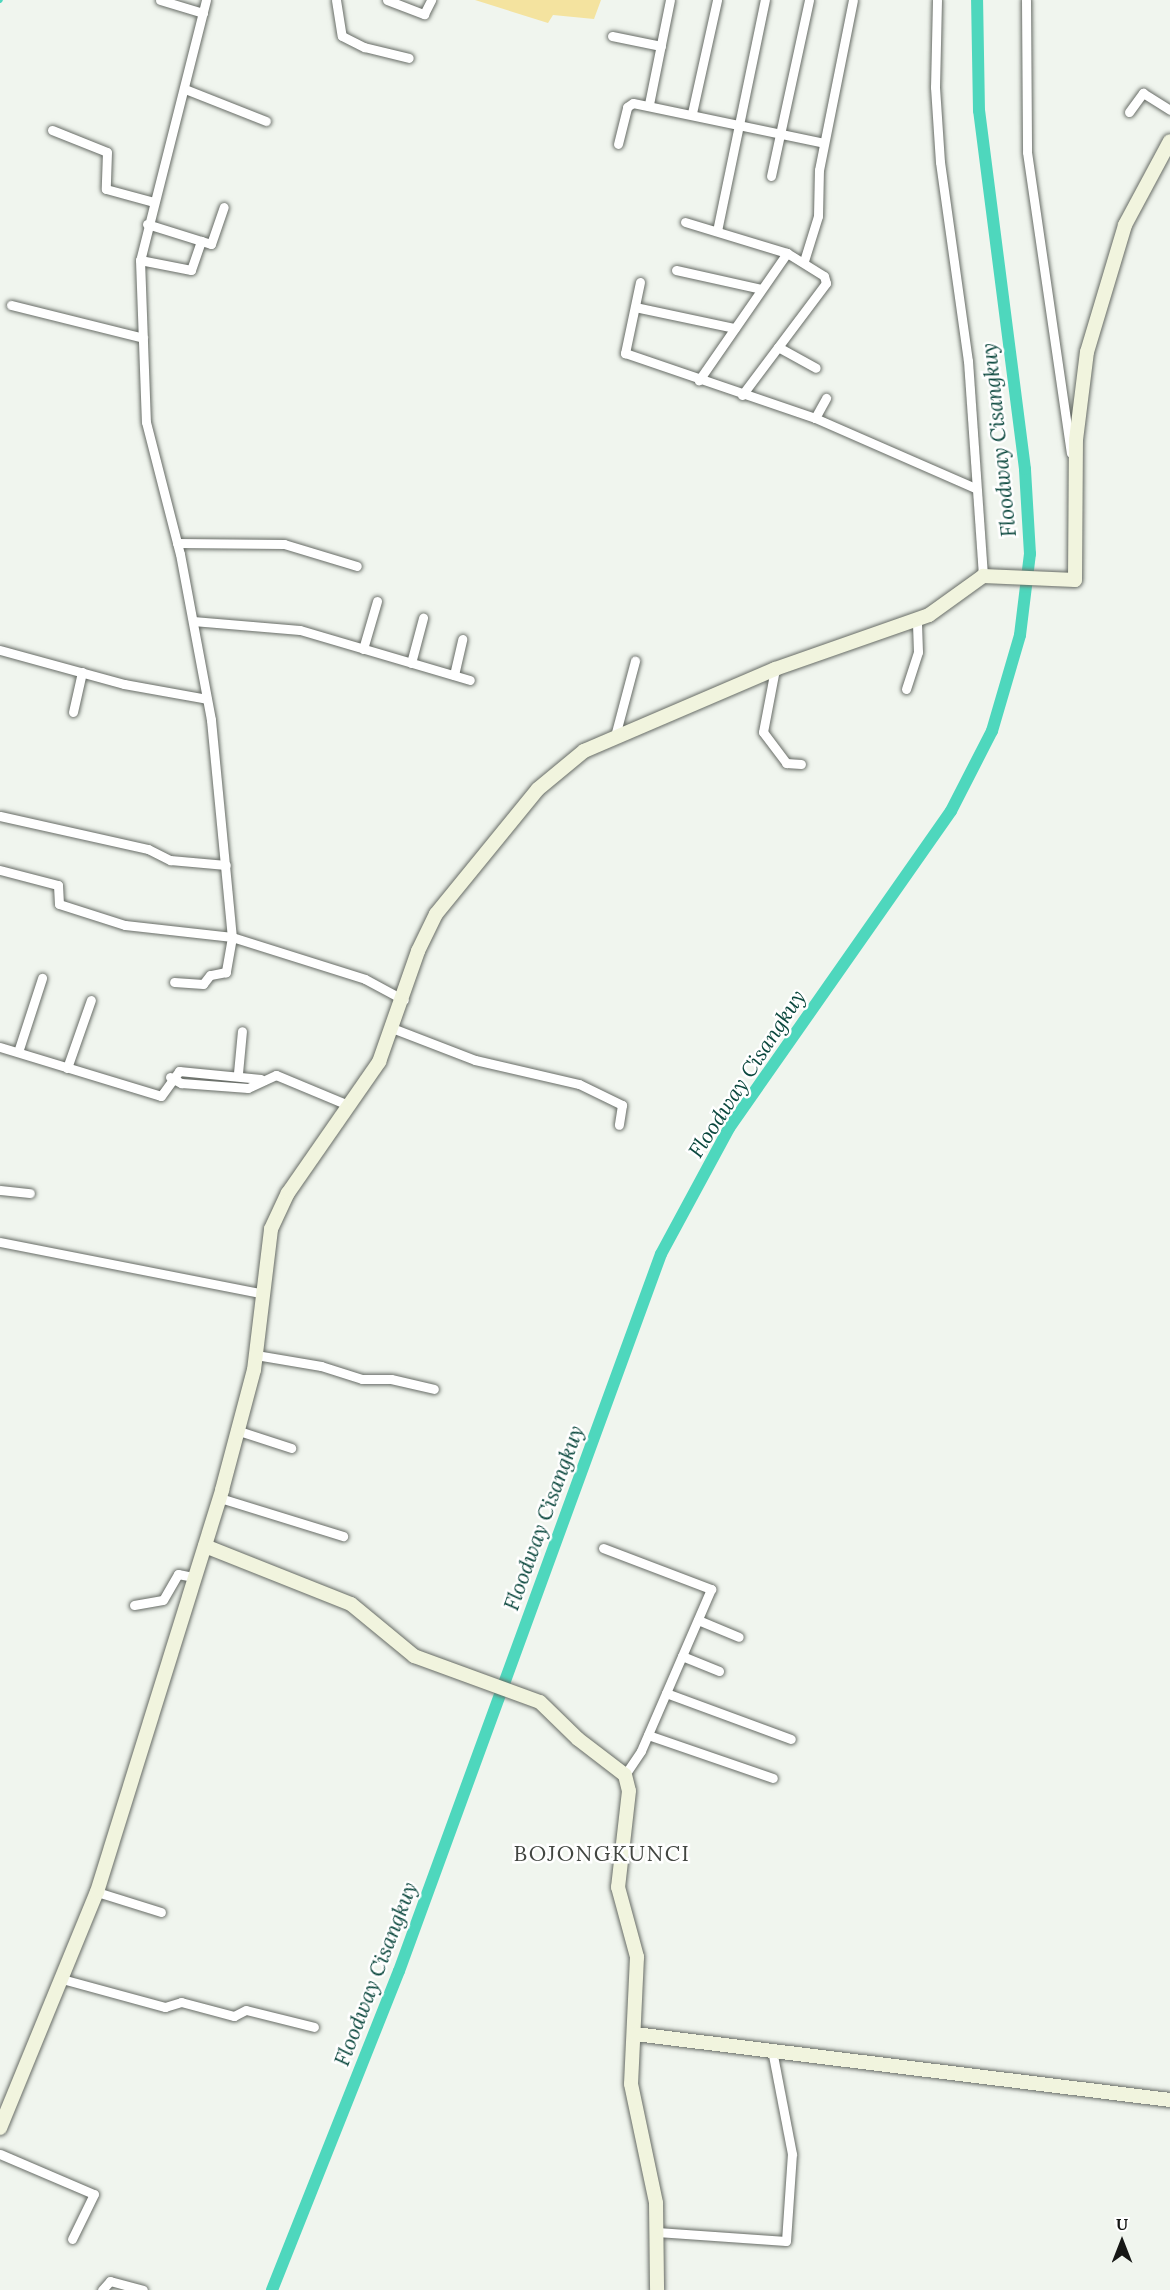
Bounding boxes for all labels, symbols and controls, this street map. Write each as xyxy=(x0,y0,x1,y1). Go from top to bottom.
water label: Floodway Cisangkuy xyxy=(976,342,1022,538)
water label: Floodway Cisangkuy xyxy=(683,985,811,1163)
water label: Floodway Cisangkuy xyxy=(499,1422,589,1614)
district label: BOJONGKUNCI xyxy=(514,1841,690,1867)
water label: Floodway Cisangkuy xyxy=(329,1878,423,2070)
north arrow xyxy=(1092,2212,1152,2272)
text: U xyxy=(1116,2214,1128,2234)

